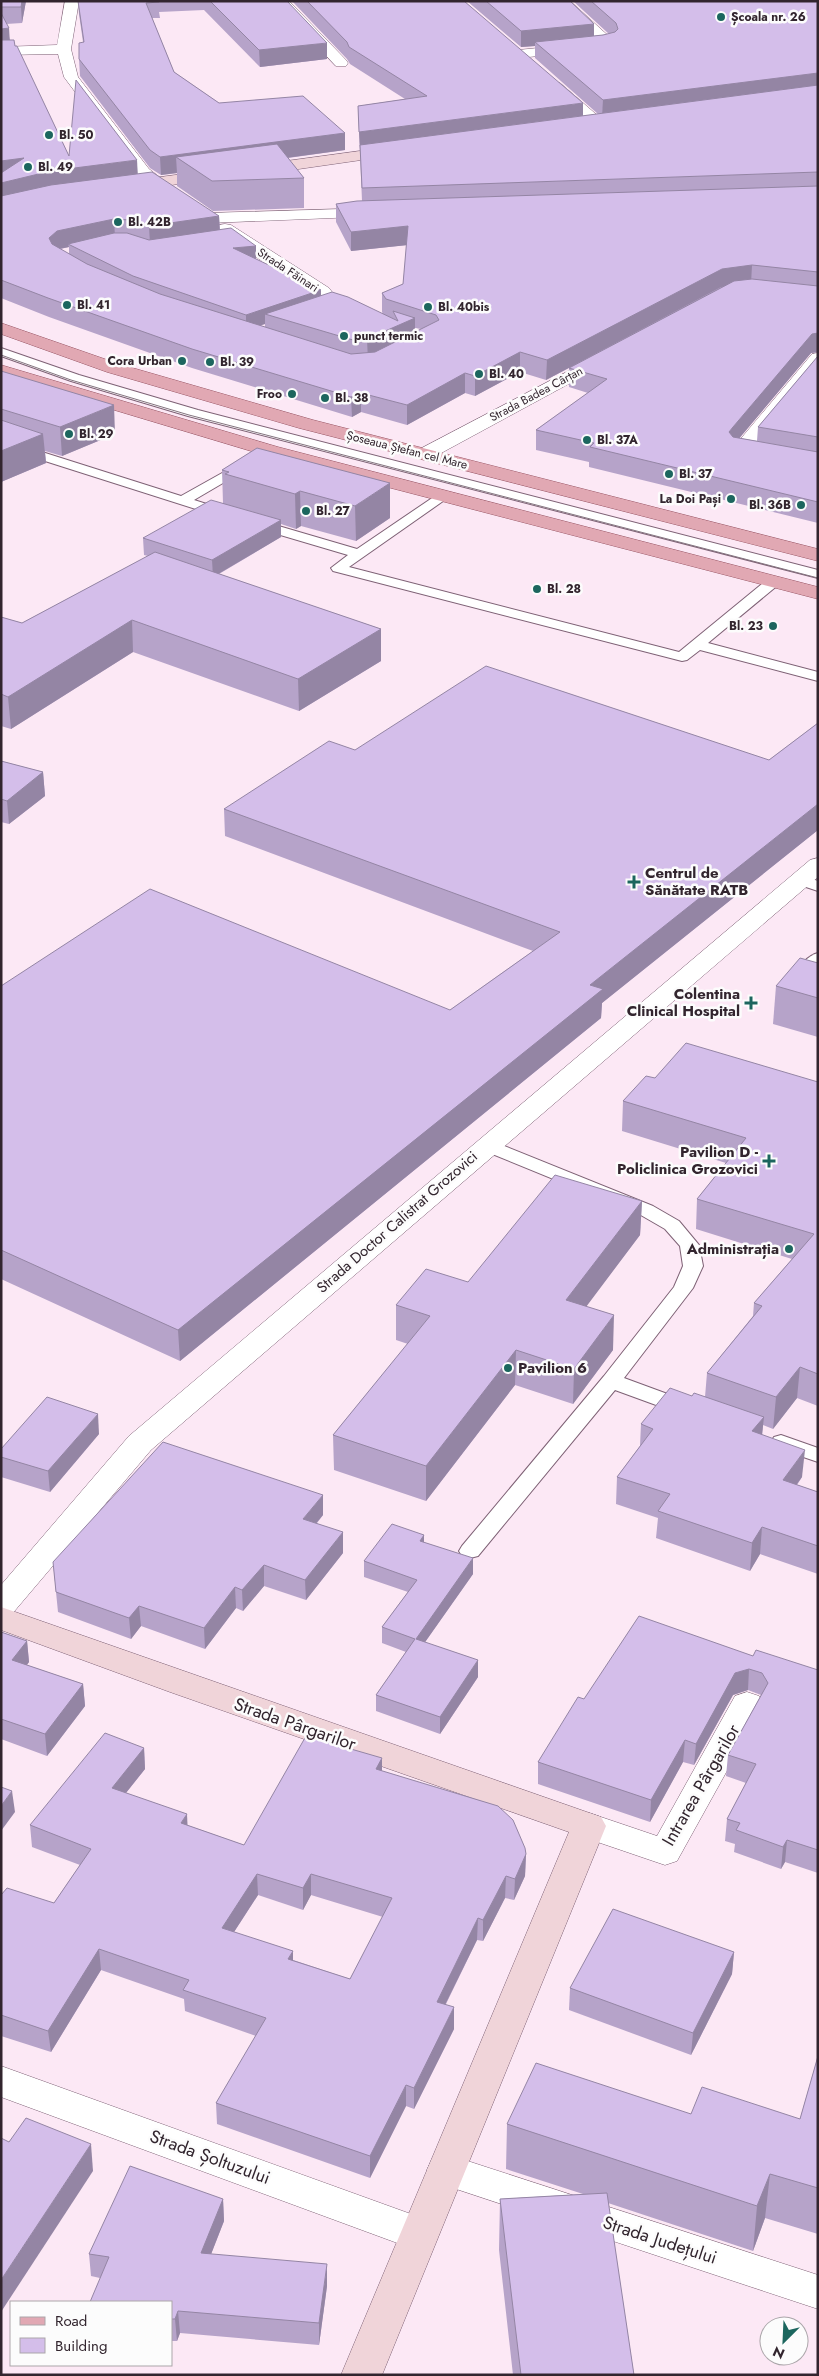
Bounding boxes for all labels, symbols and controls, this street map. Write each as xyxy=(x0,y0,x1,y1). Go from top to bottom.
place label: Școala nr. 26 xyxy=(731,8,806,26)
marker: Școala nr. 26 xyxy=(715,11,727,23)
place label: Bl. 50 xyxy=(59,126,93,144)
marker: Bl. 50 xyxy=(43,129,55,141)
place label: Bl. 49 xyxy=(38,158,73,176)
marker: Bl. 49 xyxy=(22,161,34,173)
place label: Bl. 42B xyxy=(128,213,171,231)
marker: Bl. 42B xyxy=(112,216,124,228)
street label: Strada Făinari xyxy=(254,243,322,297)
place label: Bl. 41 xyxy=(77,296,110,314)
place label: Bl. 40bis xyxy=(438,298,490,316)
marker: Bl. 41 xyxy=(61,299,73,311)
marker: Bl. 40bis xyxy=(422,301,434,313)
place label: punct termic xyxy=(354,327,423,345)
marker: punct termic xyxy=(338,330,350,342)
place label: Cora Urban xyxy=(107,352,172,370)
place label: Bl. 39 xyxy=(220,353,254,371)
marker: Cora Urban xyxy=(176,355,188,367)
marker: Bl. 39 xyxy=(204,356,216,368)
street label: Strada Badea Cârțan xyxy=(486,362,586,426)
place label: Bl. 40 xyxy=(489,365,524,383)
marker: Bl. 40 xyxy=(473,368,485,380)
place label: Froo xyxy=(257,385,282,403)
marker: Froo xyxy=(286,388,298,400)
place label: Bl. 38 xyxy=(335,389,369,407)
marker: Bl. 38 xyxy=(319,392,331,404)
place label: Bl. 29 xyxy=(79,425,114,443)
street label: Șoseaua Ștefan cel Mare xyxy=(345,426,469,474)
marker: Bl. 29 xyxy=(63,428,75,440)
place label: Bl. 37A xyxy=(597,431,638,449)
marker: Bl. 37A xyxy=(581,434,593,446)
place label: Bl. 37 xyxy=(679,465,713,483)
marker: Bl. 37 xyxy=(663,468,675,480)
place label: La Doi Pași xyxy=(659,490,721,508)
marker: La Doi Pași xyxy=(725,493,737,505)
place label: Bl. 36B xyxy=(749,496,791,514)
marker: Bl. 36B xyxy=(795,499,807,511)
place label: Bl. 27 xyxy=(316,502,351,520)
marker: Bl. 27 xyxy=(300,505,312,517)
place label: Bl. 28 xyxy=(547,580,581,598)
marker: Bl. 28 xyxy=(531,583,543,595)
place label: Bl. 23 xyxy=(729,617,764,635)
marker: Bl. 23 xyxy=(767,620,779,632)
place label: Centrul de Sănătate RATB xyxy=(645,862,748,901)
marker: Centrul de Sănătate RATB xyxy=(627,875,641,889)
place label: Colentina Clinical Hospital xyxy=(627,983,740,1022)
marker: Colentina Clinical Hospital xyxy=(744,996,758,1010)
place label: Pavilion D - Policlinica Grozovici xyxy=(617,1141,759,1180)
street label: Strada Doctor Calistrat Grozovici xyxy=(312,1146,482,1298)
marker: Pavilion D - Policlinica Grozovici xyxy=(762,1154,776,1168)
place label: Administrația xyxy=(686,1238,779,1260)
marker: Administrația xyxy=(783,1243,795,1255)
place label: Pavilion 6 xyxy=(518,1357,587,1379)
marker: Pavilion 6 xyxy=(502,1362,514,1374)
street label: Strada Pârgarilor xyxy=(230,1691,360,1757)
street label: Intrarea Pârgarilor xyxy=(656,1719,747,1851)
street label: Strada Șoltuzului xyxy=(146,2123,274,2191)
street label: Strada Județului xyxy=(600,2209,720,2271)
legend xyxy=(10,2301,172,2366)
text: Road xyxy=(55,2310,87,2332)
north arrow xyxy=(759,2316,809,2366)
text: Building xyxy=(55,2335,107,2357)
text: N xyxy=(770,2341,788,2364)

